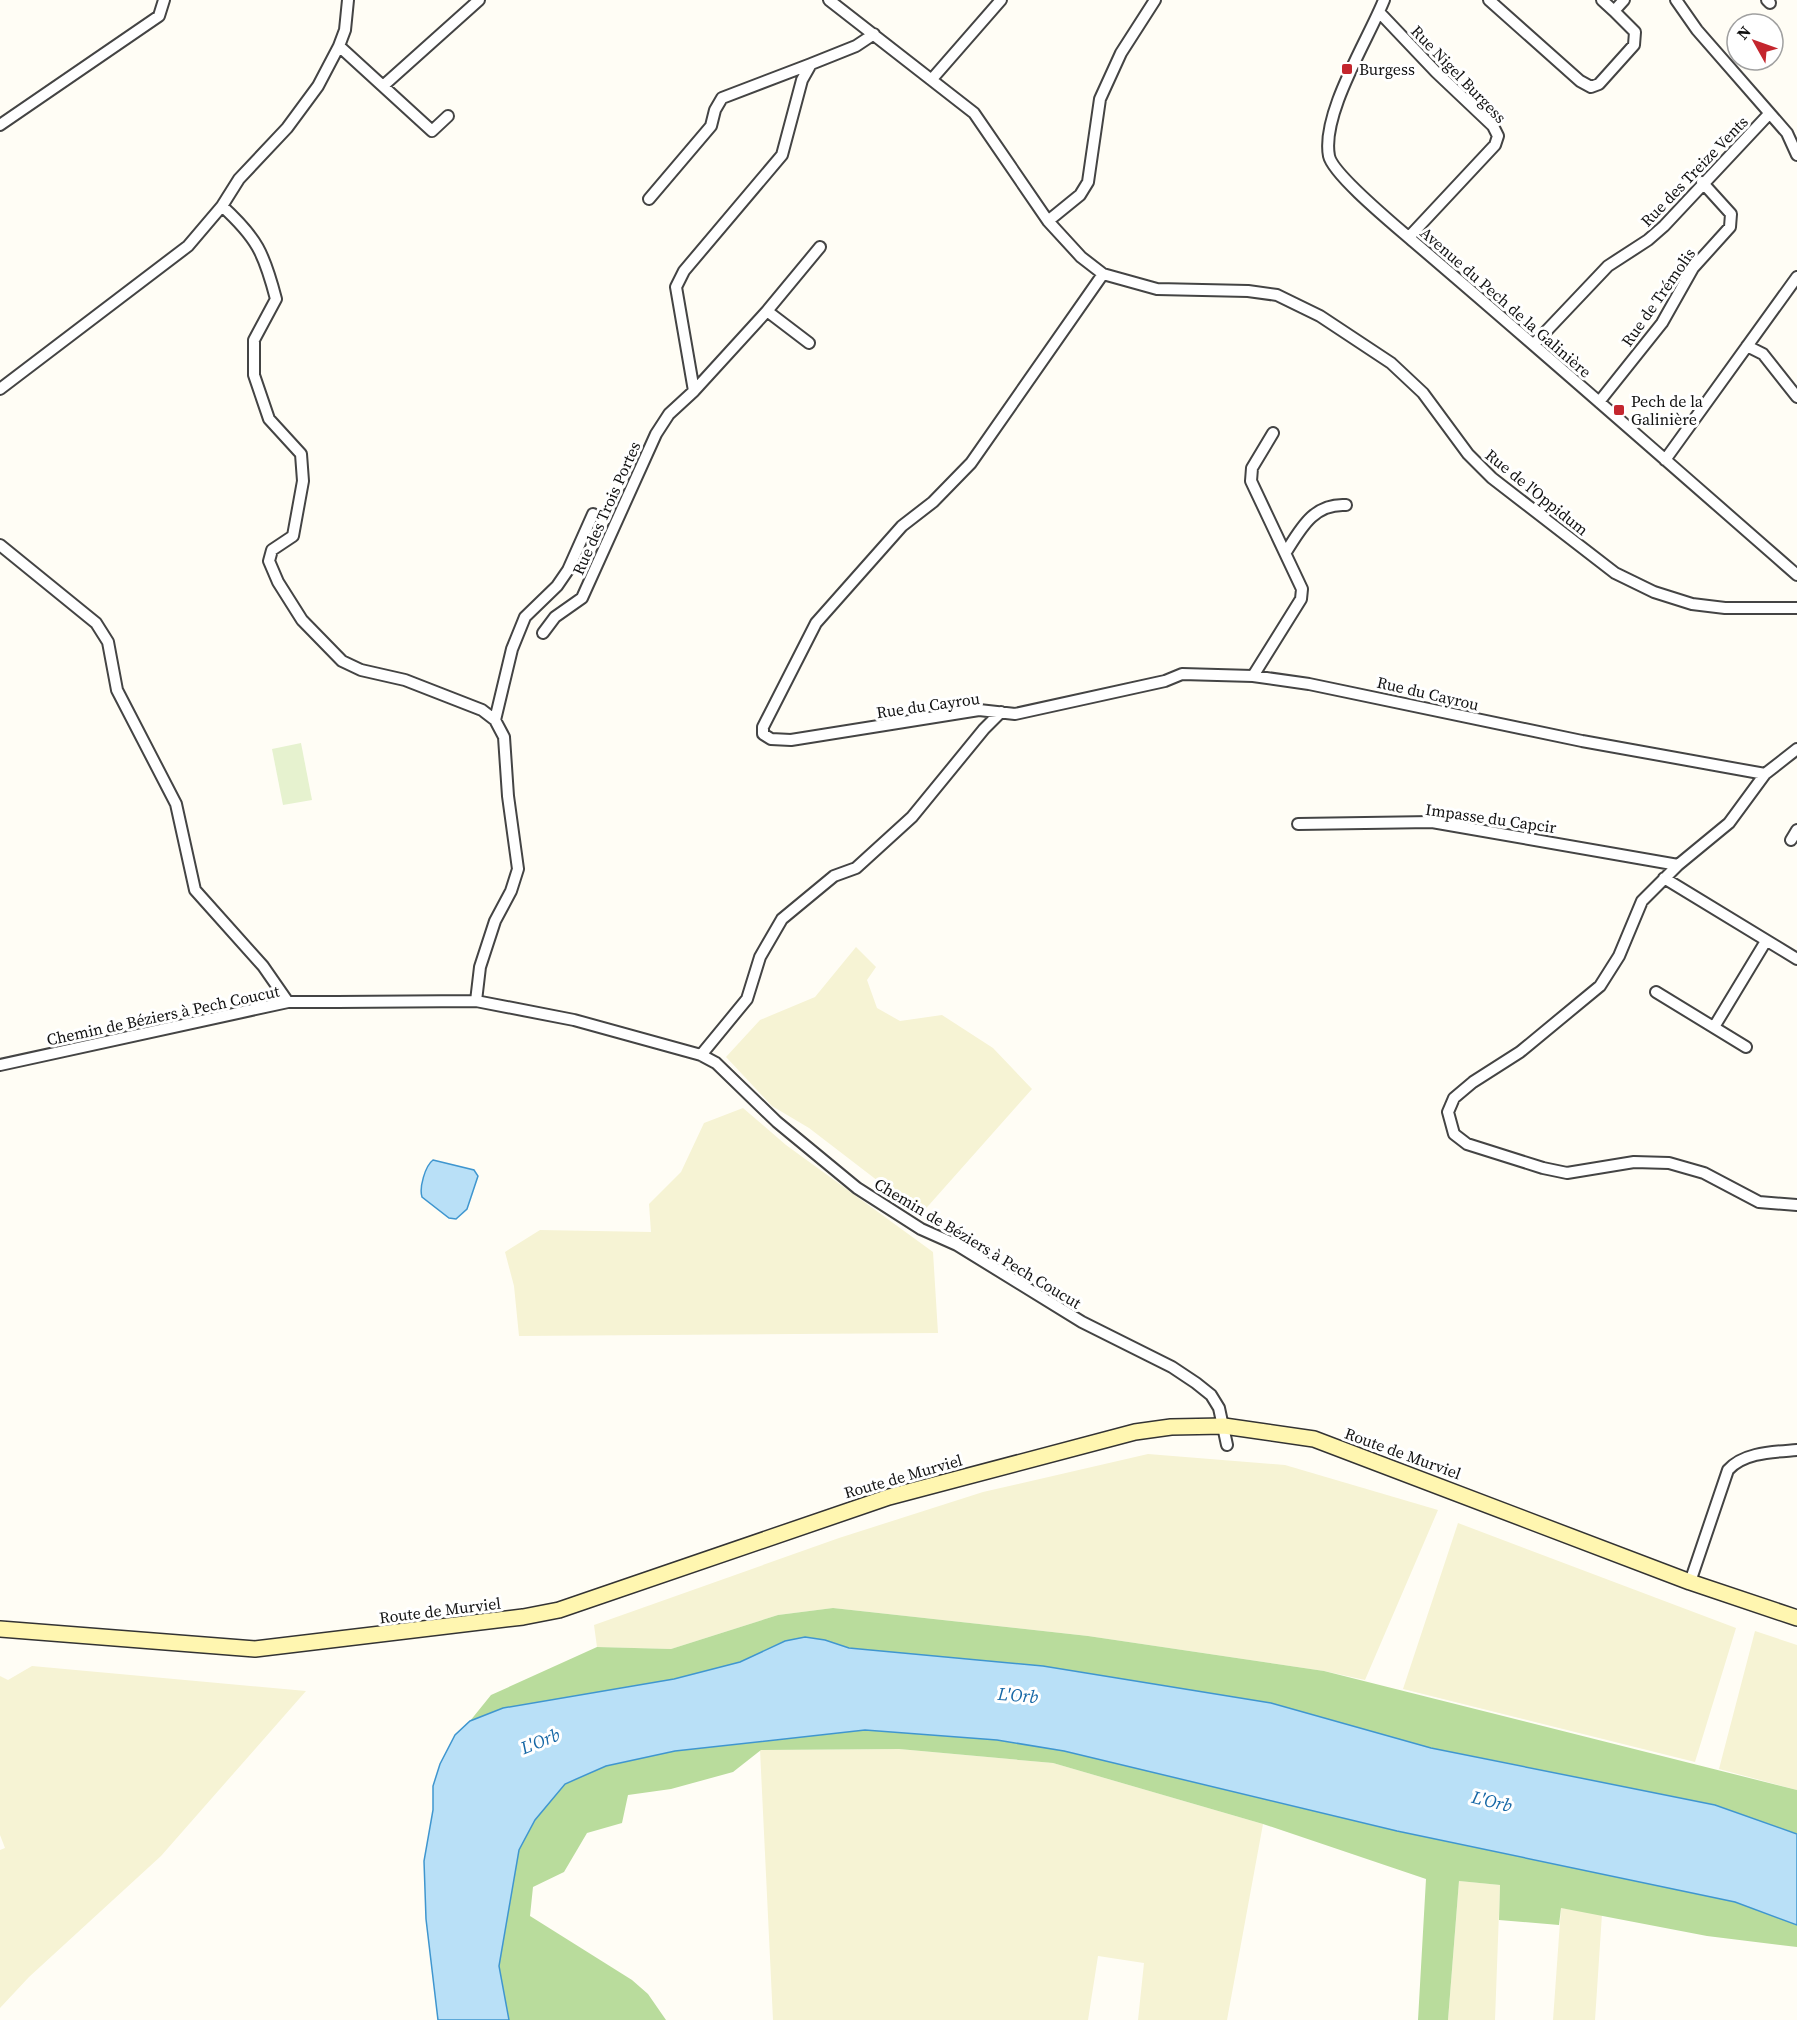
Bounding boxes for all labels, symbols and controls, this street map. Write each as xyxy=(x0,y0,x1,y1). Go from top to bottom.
north arrow xyxy=(1725,12,1785,72)
street label: Rue Nigel Burgess xyxy=(1407,20,1512,128)
text: N xyxy=(1731,21,1756,44)
place label: Burgess xyxy=(1359,58,1415,80)
marker: Burgess xyxy=(1340,62,1354,76)
street label: Rue des Treize Vents xyxy=(1635,111,1753,231)
street label: Avenue du Pech de la Galinière xyxy=(1416,222,1596,382)
street label: Rue de Trémolis xyxy=(1616,243,1700,351)
place label: Pech de la Galinière xyxy=(1631,390,1704,430)
marker: Pech de la Galinière xyxy=(1612,403,1626,417)
street label: Rue des Trois Portes xyxy=(567,438,645,578)
street label: Rue de l'Oppidum xyxy=(1481,444,1593,540)
street label: Rue du Cayrou xyxy=(1375,671,1481,715)
street label: Rue du Cayrou xyxy=(875,687,981,723)
street label: Impasse du Capcir xyxy=(1424,798,1558,838)
street label: Chemin de Béziers à Pech Coucut xyxy=(45,979,282,1050)
street label: Chemin de Béziers à Pech Coucut xyxy=(871,1172,1086,1314)
street label: Route de Murviel xyxy=(1342,1422,1464,1484)
street label: Route de Murviel xyxy=(841,1449,965,1503)
street label: Route de Murviel xyxy=(378,1592,502,1628)
water label: L'Orb xyxy=(996,1681,1039,1709)
water label: L'Orb xyxy=(516,1722,564,1761)
water label: L'Orb xyxy=(1468,1784,1515,1818)

